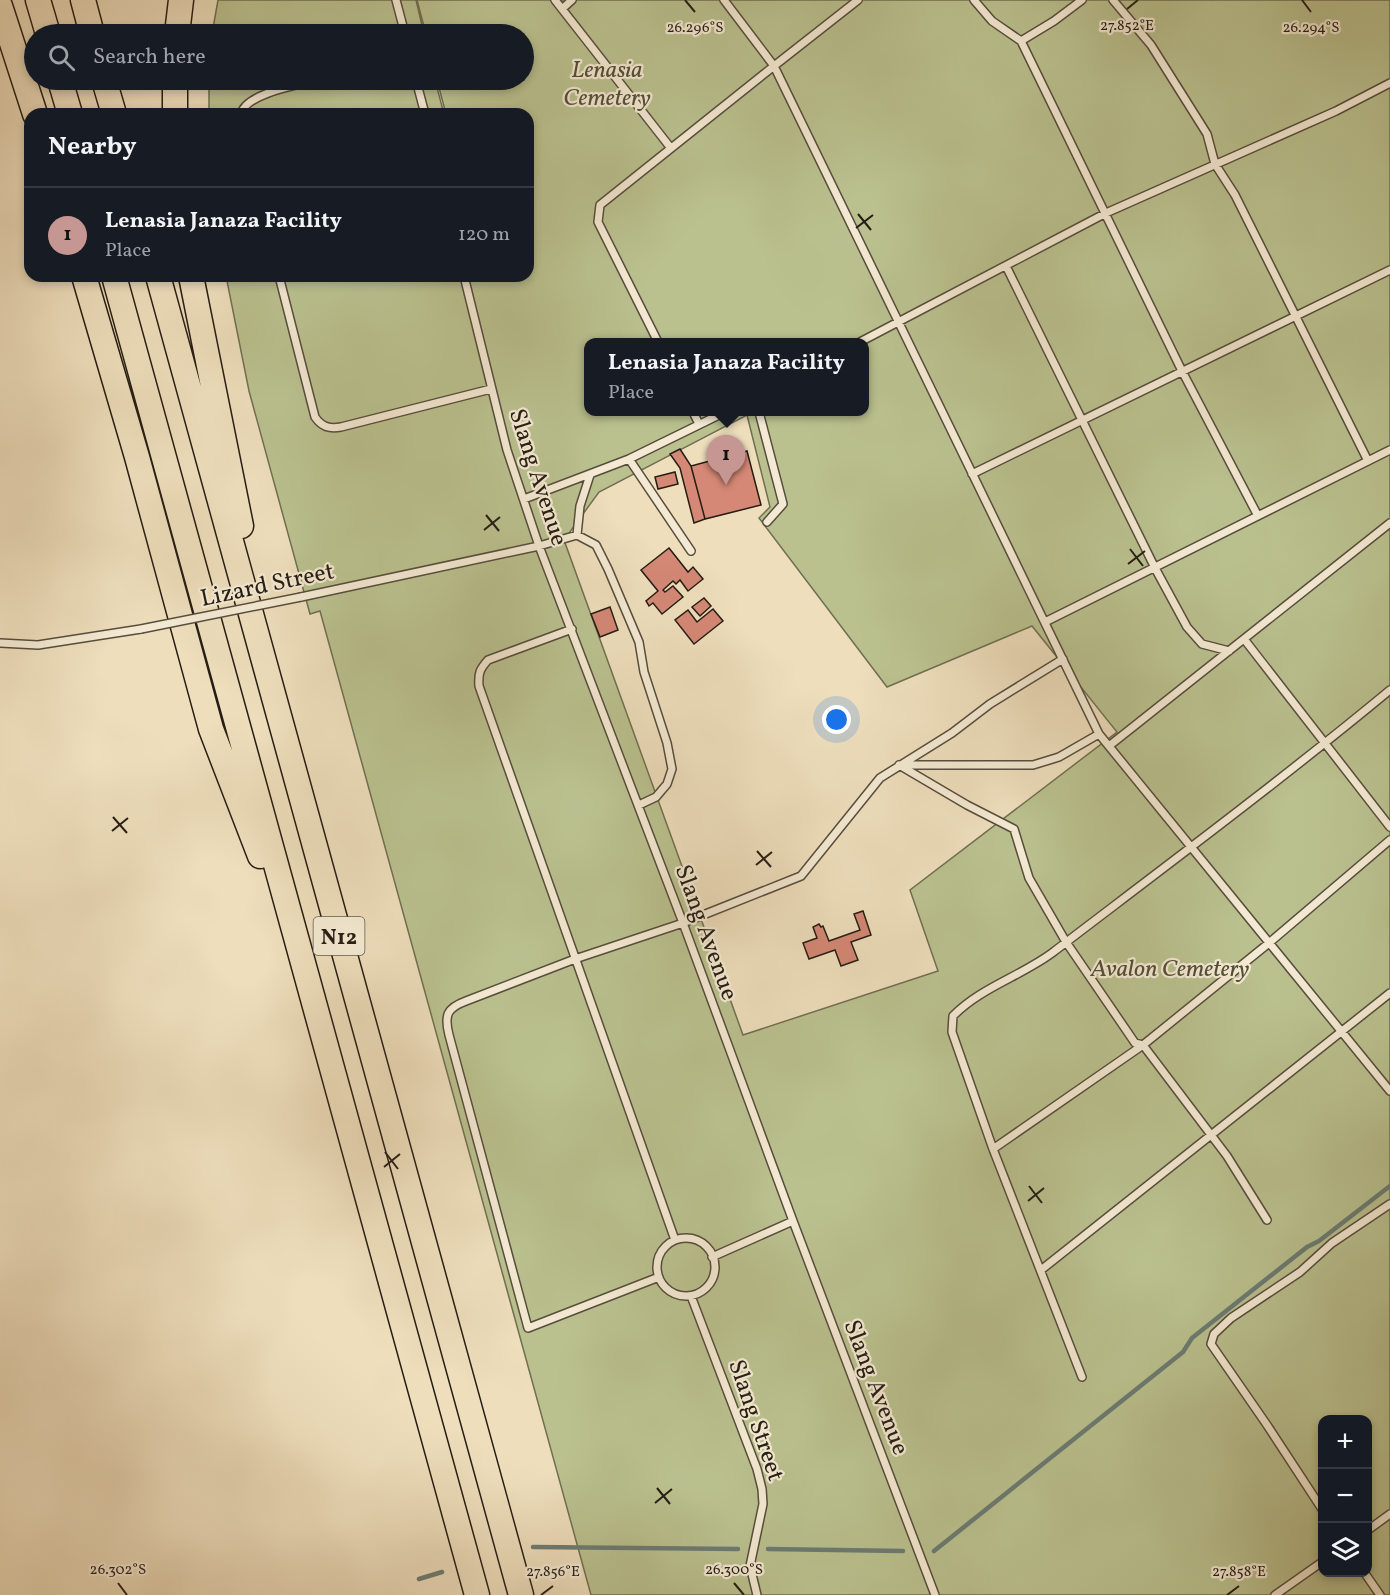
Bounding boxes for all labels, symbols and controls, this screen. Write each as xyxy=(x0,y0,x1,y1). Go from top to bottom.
text: 27.852°E xyxy=(1100,16,1154,37)
text: 26.296°S xyxy=(666,18,724,39)
text: 26.294°S xyxy=(1282,18,1340,39)
search box xyxy=(24,24,534,90)
icon: search xyxy=(45,41,78,74)
text: Search here xyxy=(93,42,206,73)
park label: Lenasia Cemetery xyxy=(563,54,651,116)
text: Nearby xyxy=(48,129,137,165)
text: Lenasia Janaza Facility xyxy=(105,206,342,237)
text: 1 xyxy=(63,221,72,249)
text: 120 m xyxy=(458,221,510,249)
text: Place xyxy=(105,237,151,265)
popup xyxy=(584,338,869,416)
text: Lenasia Janaza Facility xyxy=(608,348,845,379)
text: Place xyxy=(608,379,654,407)
street label: Slang Avenue xyxy=(499,405,575,551)
pin: 1 xyxy=(706,436,746,485)
street label: Lizard Street xyxy=(197,555,337,617)
your location xyxy=(822,705,851,734)
street label: Slang Avenue xyxy=(665,860,745,1005)
road number: N12 xyxy=(314,917,364,955)
park label: Avalon Cemetery xyxy=(1090,953,1249,987)
street label: Slang Avenue xyxy=(834,1315,916,1460)
street label: Slang Street xyxy=(718,1355,792,1486)
map controls xyxy=(1318,1415,1372,1577)
button: + xyxy=(1318,1415,1372,1469)
button: − xyxy=(1318,1469,1372,1523)
button: layers xyxy=(1318,1523,1372,1577)
text: 26.302°S xyxy=(90,1560,146,1581)
text: 26.300°S xyxy=(705,1560,763,1581)
text: 27.856°E xyxy=(526,1562,580,1583)
text: 27.858°E xyxy=(1212,1562,1266,1583)

